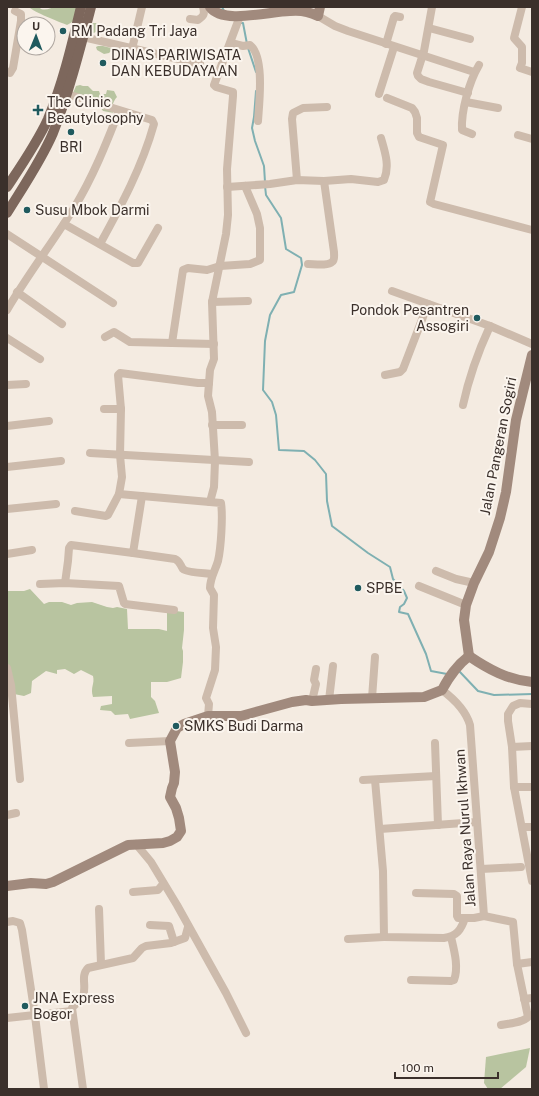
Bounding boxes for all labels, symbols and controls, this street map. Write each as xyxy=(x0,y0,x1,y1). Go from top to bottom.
north arrow xyxy=(16,16,56,56)
text: U xyxy=(32,20,40,32)
place label: RM Padang Tri Jaya xyxy=(71,23,197,39)
marker: RM Padang Tri Jaya xyxy=(58,26,68,36)
place label: DINAS PARIWISATA DAN KEBUDAYAAN xyxy=(111,47,241,79)
marker: DINAS PARIWISATA DAN KEBUDAYAAN xyxy=(98,58,108,68)
place label: The Clinic Beautylosophy xyxy=(47,94,144,126)
marker: The Clinic Beautylosophy xyxy=(32,104,44,116)
marker: BRI xyxy=(66,127,76,137)
place label: BRI xyxy=(60,139,82,155)
place label: Susu Mbok Darmi xyxy=(35,202,150,218)
marker: Susu Mbok Darmi xyxy=(22,205,32,215)
place label: Pondok Pesantren Assogiri xyxy=(351,302,469,334)
marker: Pondok Pesantren Assogiri xyxy=(472,313,482,323)
street label: Jalan Pangeran Sogiri xyxy=(477,376,519,516)
place label: SPBE xyxy=(366,580,402,596)
marker: SPBE xyxy=(353,583,363,593)
place label: SMKS Budi Darma xyxy=(184,718,303,734)
marker: SMKS Budi Darma xyxy=(171,721,181,731)
street label: Jalan Raya Nurul Ikhwan xyxy=(452,749,478,907)
place label: JNA Express Bogor xyxy=(33,990,115,1022)
marker: JNA Express Bogor xyxy=(20,1001,30,1011)
scale bar xyxy=(395,1054,498,1080)
text: 100 m xyxy=(401,1061,434,1075)

